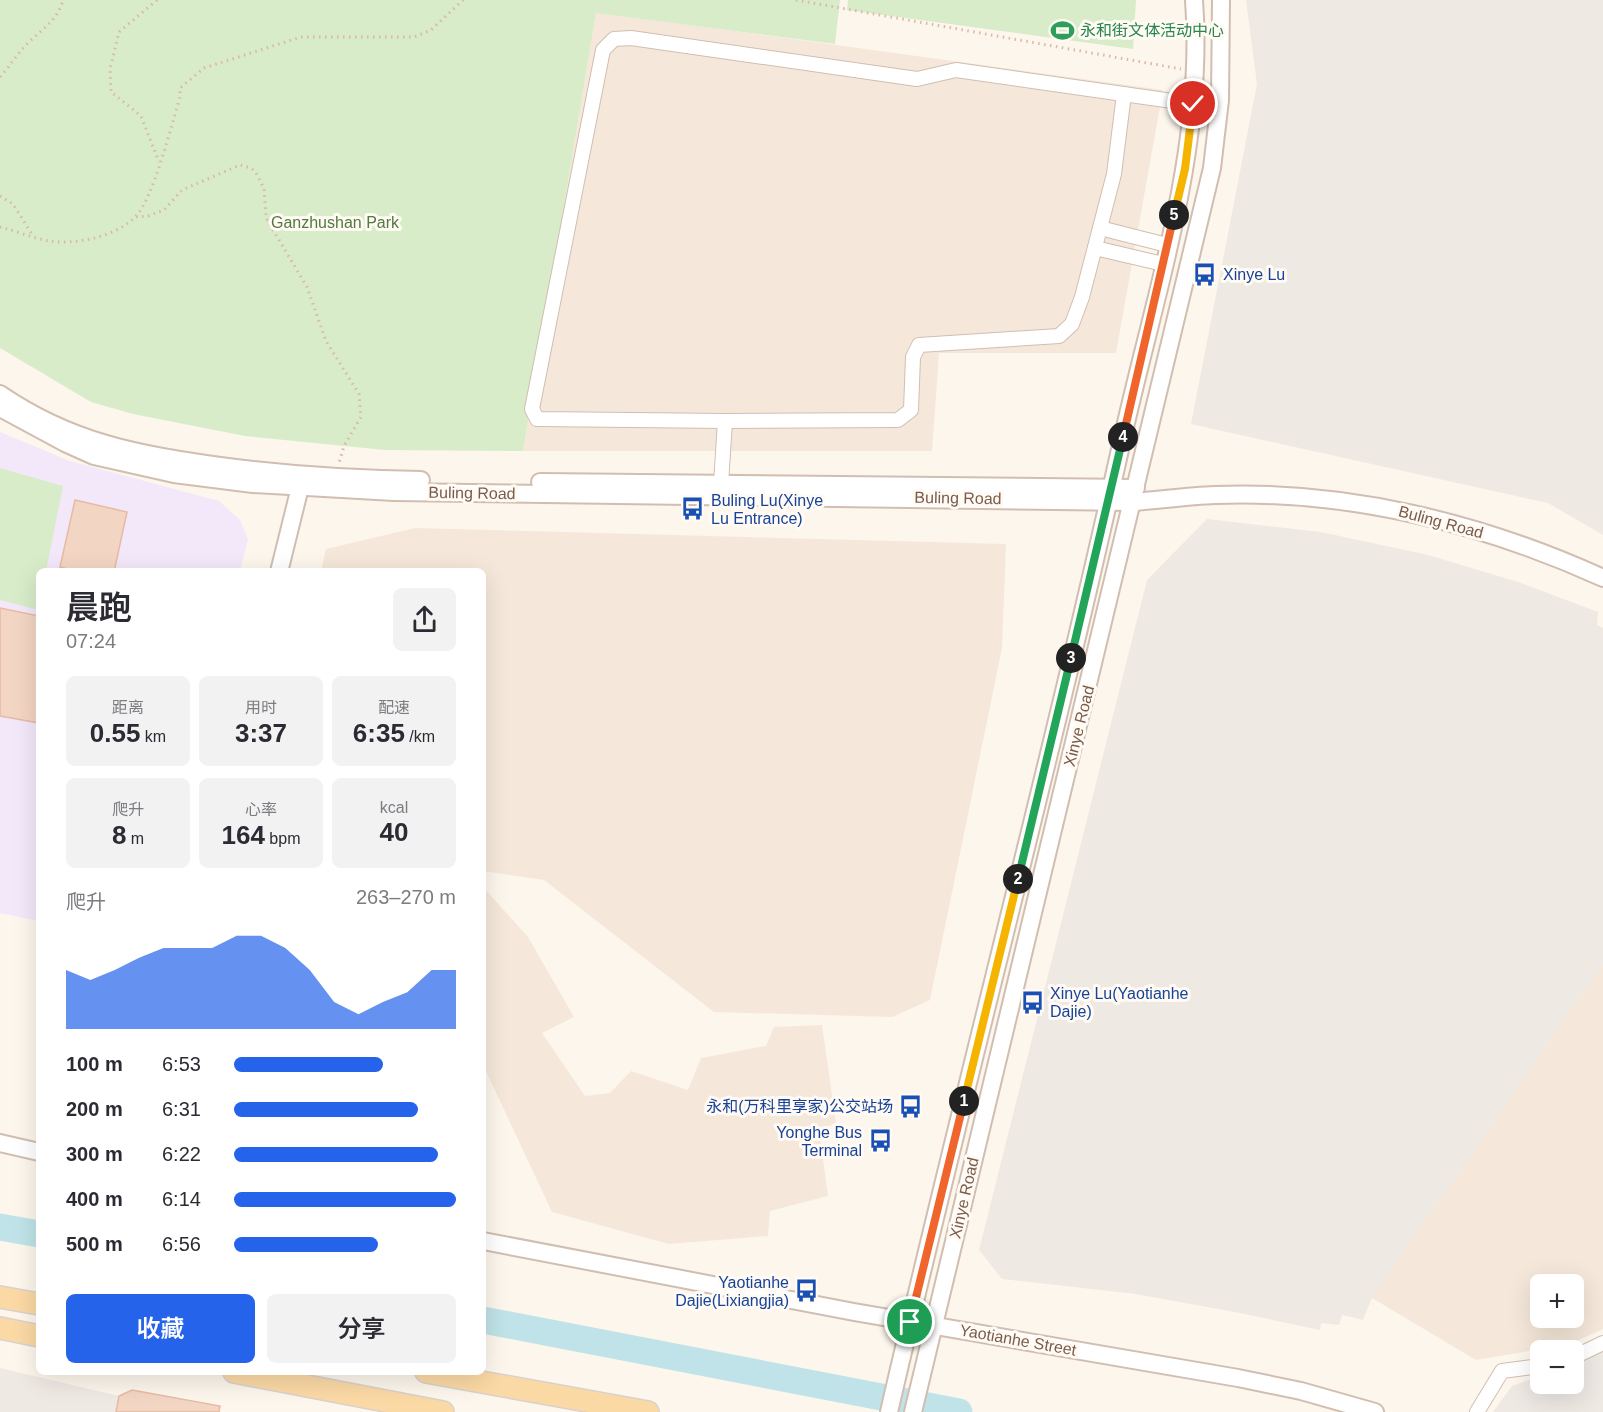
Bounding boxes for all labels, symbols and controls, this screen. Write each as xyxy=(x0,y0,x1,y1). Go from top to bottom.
sports icon: 永和街文体活动中心 xyxy=(1049,17,1075,43)
place label: 永和街文体活动中心 xyxy=(1080,22,1224,39)
pin xyxy=(1167,78,1218,129)
icon: check xyxy=(1176,87,1209,120)
pin: 5 xyxy=(1159,200,1189,230)
text: 5 xyxy=(1170,206,1178,223)
park label: Ganzhushan Park xyxy=(271,214,400,231)
bus stop icon: Xinye Lu xyxy=(1192,261,1218,287)
place label: Xinye Lu xyxy=(1223,266,1285,283)
pin: 4 xyxy=(1108,422,1138,452)
text: 4 xyxy=(1119,428,1127,445)
street label: Buling Road xyxy=(428,484,516,502)
street label: Buling Road xyxy=(914,489,1002,507)
place label: Buling Lu(Xinye Lu Entrance) xyxy=(711,492,823,527)
bus stop icon: Buling Lu(Xinye Lu Entrance) xyxy=(680,496,706,522)
street label: Buling Road xyxy=(1397,503,1485,541)
button: share xyxy=(393,588,456,651)
text: 晨跑 xyxy=(66,589,132,626)
text: 07:24 xyxy=(66,630,116,652)
pin: 3 xyxy=(1056,643,1086,673)
text: 3 xyxy=(1067,649,1075,666)
street label: Xinye Road xyxy=(1061,684,1097,768)
text: 距离 xyxy=(112,699,144,716)
text: 用时 xyxy=(245,699,277,716)
text: 配速 xyxy=(378,699,410,716)
text: 0.55 xyxy=(90,718,140,748)
text: 3:37 xyxy=(235,718,287,748)
text: 6:35 xyxy=(353,718,405,748)
text: km xyxy=(140,728,166,745)
text: /km xyxy=(405,728,435,745)
text: kcal xyxy=(380,799,408,816)
text: 爬升 xyxy=(112,801,144,818)
text: 心率 xyxy=(245,801,277,818)
text: 40 xyxy=(380,817,408,847)
text: 8 xyxy=(112,820,126,850)
text: 164 xyxy=(222,820,265,850)
text: m xyxy=(126,830,144,847)
text: bpm xyxy=(265,830,300,847)
pin: 2 xyxy=(1003,864,1033,894)
text: 2 xyxy=(1014,870,1022,887)
text: 263–270 m xyxy=(356,886,456,908)
text: 爬升 xyxy=(66,891,106,913)
place label: Xinye Lu(Yaotianhe Dajie) xyxy=(1050,985,1189,1020)
bus stop icon: Xinye Lu(Yaotianhe Dajie) xyxy=(1019,989,1045,1015)
text: 100 m xyxy=(66,1053,123,1075)
text: 6:53 xyxy=(162,1053,201,1075)
pin: 1 xyxy=(949,1086,979,1116)
text: 1 xyxy=(960,1092,968,1109)
bus stop icon: 永和(万科里享家)公交站场 xyxy=(898,1093,924,1119)
text: 200 m xyxy=(66,1098,123,1120)
text: 6:31 xyxy=(162,1098,201,1120)
place label: 永和(万科里享家)公交站场 xyxy=(706,1098,893,1115)
place label: Yonghe Bus Terminal xyxy=(776,1124,862,1159)
bus stop icon: Yonghe Bus Terminal xyxy=(867,1128,893,1154)
text: 300 m xyxy=(66,1143,123,1165)
text: 6:22 xyxy=(162,1143,201,1165)
street label: Xinye Road xyxy=(946,1156,982,1240)
text: 400 m xyxy=(66,1188,123,1210)
text: 6:14 xyxy=(162,1188,201,1210)
text: 500 m xyxy=(66,1233,123,1255)
text: 6:56 xyxy=(162,1233,201,1255)
place label: Yaotianhe Dajie(Lixiangjia) xyxy=(675,1274,789,1309)
map controls xyxy=(1530,1274,1584,1394)
button: + xyxy=(1530,1274,1584,1328)
bus stop icon: Yaotianhe Dajie(Lixiangjia) xyxy=(794,1278,820,1304)
button: 收藏 xyxy=(66,1294,255,1363)
button: 分享 xyxy=(267,1294,456,1363)
pin xyxy=(884,1296,935,1347)
icon: arrive xyxy=(893,1305,926,1338)
street label: Yaotianhe Street xyxy=(958,1321,1078,1359)
button: − xyxy=(1530,1340,1584,1394)

